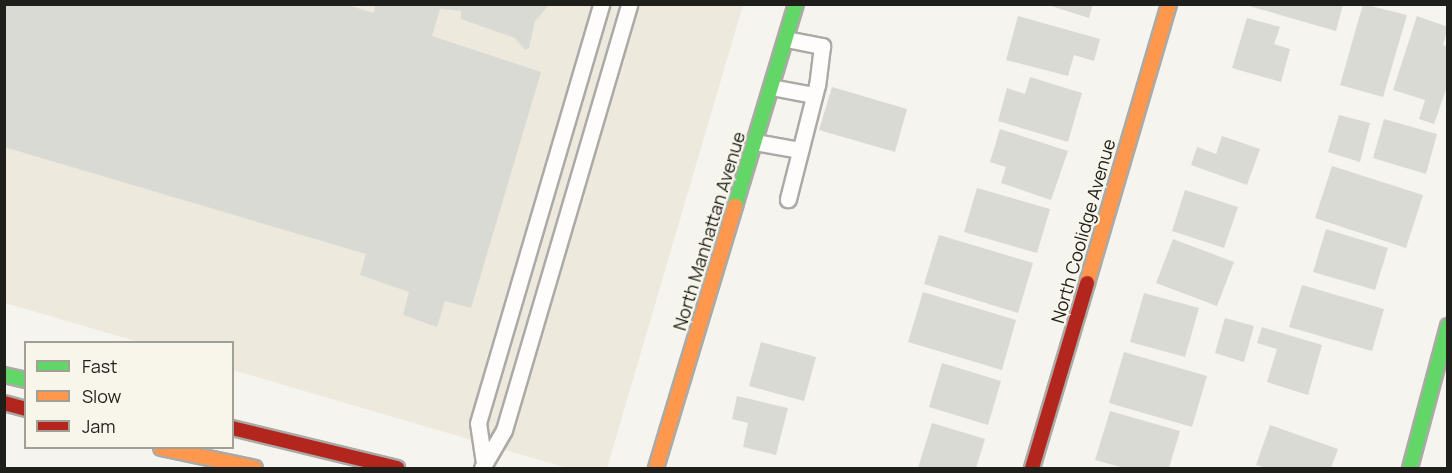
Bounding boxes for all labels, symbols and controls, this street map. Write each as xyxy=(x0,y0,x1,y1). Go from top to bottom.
street label: North Manhattan Avenue xyxy=(668,129,750,333)
street label: North Coolidge Avenue xyxy=(1046,136,1120,326)
legend xyxy=(24,341,234,449)
text: Fast xyxy=(82,354,117,378)
text: Slow xyxy=(82,384,121,408)
text: Jam xyxy=(82,414,116,438)

